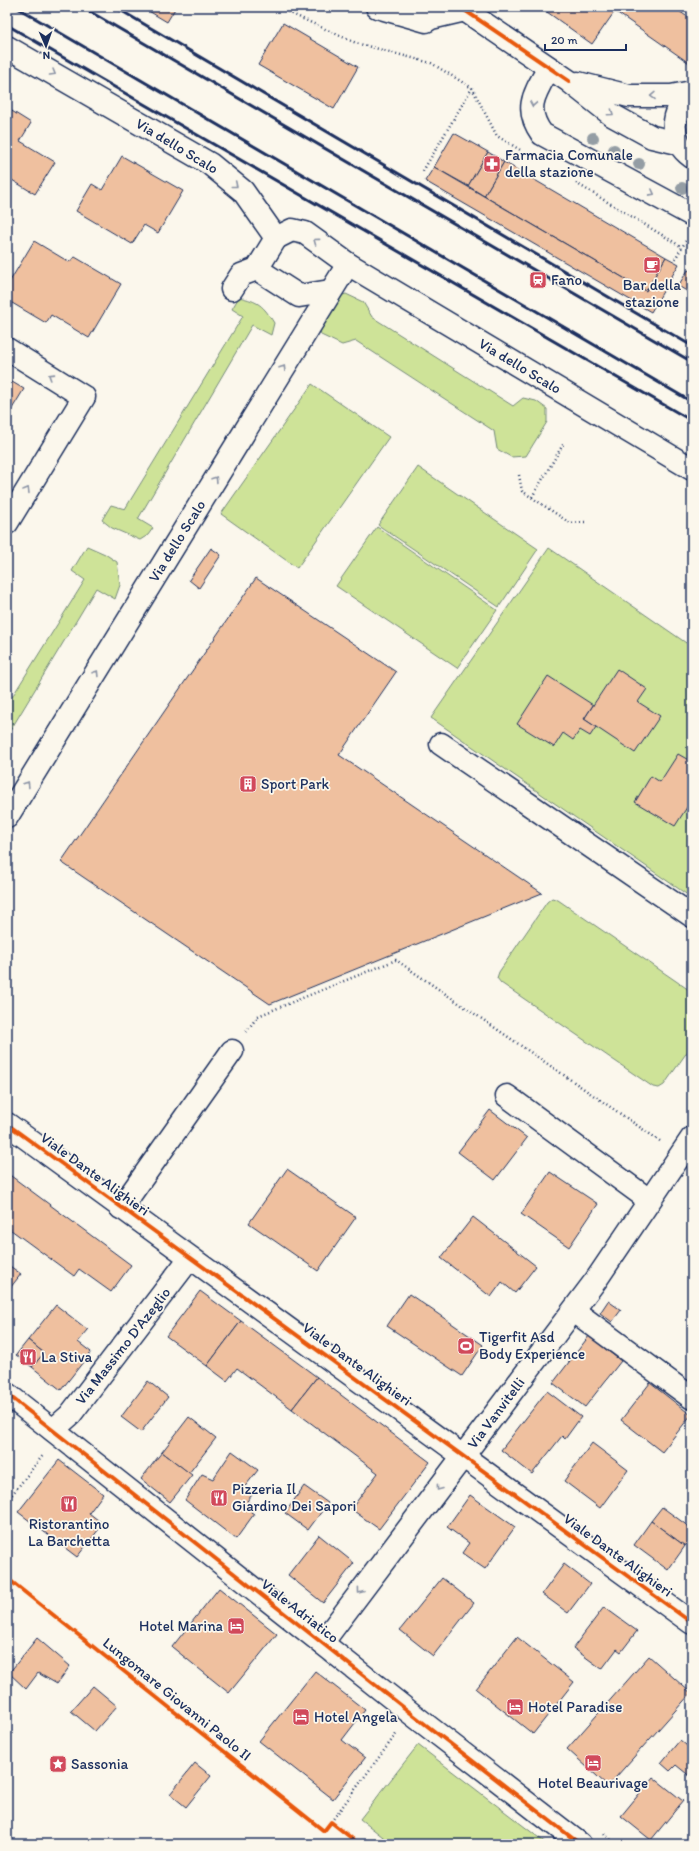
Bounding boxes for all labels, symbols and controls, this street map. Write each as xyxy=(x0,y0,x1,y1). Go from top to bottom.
north arrow xyxy=(26,26,66,66)
scale bar xyxy=(545,26,626,52)
text: 20 m xyxy=(551,33,578,47)
text: N xyxy=(42,49,50,62)
one-way arrow xyxy=(49,69,56,76)
one-way arrow xyxy=(650,92,656,100)
one-way arrow xyxy=(529,100,538,107)
one-way arrow xyxy=(607,108,614,116)
street label: Via dello Scalo xyxy=(132,114,222,178)
place label: Farmacia Comunale della stazione xyxy=(505,146,633,181)
pharmacy icon: Farmacia Comunale della stazione xyxy=(482,154,502,174)
one-way arrow xyxy=(231,180,238,187)
one-way arrow xyxy=(647,188,655,196)
one-way arrow xyxy=(314,239,321,246)
cafe icon: Bar della stazione xyxy=(642,255,662,275)
station icon: Fano xyxy=(528,270,548,290)
place label: Fano xyxy=(551,271,582,289)
place label: Bar della stazione xyxy=(623,276,681,311)
street label: Via dello Scalo xyxy=(475,334,565,398)
one-way arrow xyxy=(278,365,285,372)
one-way arrow xyxy=(48,374,55,381)
one-way arrow xyxy=(210,476,217,483)
one-way arrow xyxy=(23,487,30,494)
street label: Via dello Scalo xyxy=(145,497,209,585)
one-way arrow xyxy=(91,670,98,677)
building icon: Sport Park xyxy=(238,774,258,794)
place label: Sport Park xyxy=(261,775,330,793)
one-way arrow xyxy=(23,781,30,788)
street label: Viale Dante Alighieri xyxy=(37,1128,153,1220)
street label: Via Massimo D'Azeglio xyxy=(72,1284,174,1408)
street label: Viale Dante Alighieri xyxy=(299,1318,415,1410)
place label: Tigerfit Asd Body Experience xyxy=(479,1328,585,1363)
sports icon: Tigerfit Asd Body Experience xyxy=(456,1336,476,1356)
restaurant icon: La Stiva xyxy=(18,1347,38,1367)
place label: La Stiva xyxy=(41,1348,93,1366)
street label: Via Vanvitelli xyxy=(463,1374,529,1452)
place label: Pizzeria Il Giardino Dei Sapori xyxy=(232,1480,356,1515)
one-way arrow xyxy=(437,1483,444,1490)
restaurant icon: Pizzeria Il Giardino Dei Sapori xyxy=(209,1488,229,1508)
restaurant icon: Ristorantino La Barchetta xyxy=(59,1494,79,1514)
street label: Viale Dante Alighieri xyxy=(560,1509,676,1601)
place label: Ristorantino La Barchetta xyxy=(28,1515,110,1550)
street label: Viale Adriatico xyxy=(258,1575,342,1647)
one-way arrow xyxy=(358,1587,365,1594)
hotel icon: Hotel Marina xyxy=(226,1616,246,1636)
place label: Hotel Marina xyxy=(139,1617,224,1635)
street label: Lungomare Giovanni Paolo II xyxy=(99,1634,255,1764)
hotel icon: Hotel Paradise xyxy=(505,1697,525,1717)
place label: Hotel Paradise xyxy=(528,1698,623,1716)
hotel icon: Hotel Angela xyxy=(291,1707,311,1727)
place label: Hotel Angela xyxy=(314,1708,398,1726)
hotel icon: Hotel Beaurivage xyxy=(583,1753,603,1773)
place icon: Sassonia xyxy=(48,1754,68,1774)
place label: Sassonia xyxy=(71,1755,129,1773)
place label: Hotel Beaurivage xyxy=(538,1774,648,1792)

